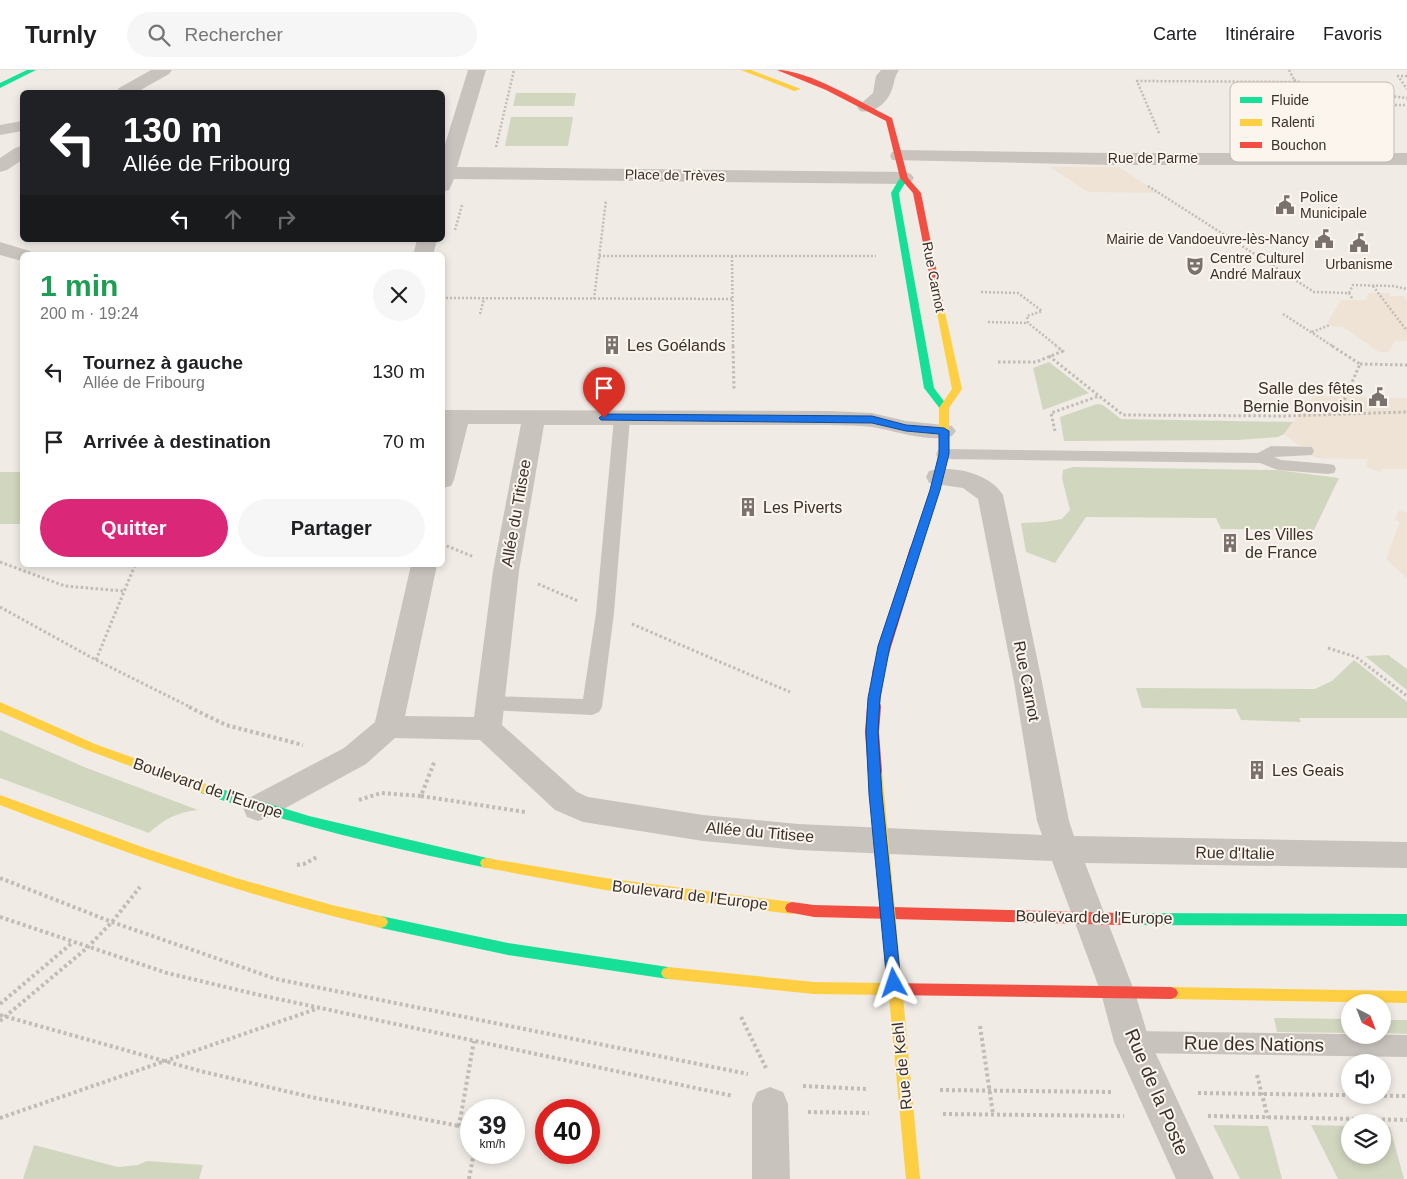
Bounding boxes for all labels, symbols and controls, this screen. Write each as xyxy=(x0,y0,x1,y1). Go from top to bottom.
search box xyxy=(127,12,477,57)
text: Turnly xyxy=(25,21,97,48)
icon: search xyxy=(145,21,173,49)
text: Rechercher xyxy=(185,24,283,45)
text: Carte xyxy=(1153,24,1197,44)
text: Itinéraire xyxy=(1225,24,1295,44)
text: Favoris xyxy=(1323,24,1382,44)
legend xyxy=(1230,82,1394,162)
text: Fluide xyxy=(1271,92,1309,108)
icon: left xyxy=(40,110,105,175)
text: 130 m xyxy=(123,110,222,149)
text: Ralenti xyxy=(1271,114,1315,130)
text: Bouchon xyxy=(1271,137,1326,153)
street label: Rue de Parme xyxy=(1108,150,1198,166)
text: Allée de Fribourg xyxy=(123,151,291,176)
street label: Place de Trèves xyxy=(625,166,725,184)
place label: Police Municipale xyxy=(1300,189,1367,221)
public building icon: Police Municipale xyxy=(1274,194,1296,216)
icon: left xyxy=(166,205,194,233)
icon: ahead xyxy=(219,205,247,233)
icon: right xyxy=(272,205,300,233)
public building icon: Mairie de Vandoeuvre-lès-Nancy xyxy=(1313,228,1335,250)
place label: Mairie de Vandoeuvre-lès-Nancy xyxy=(1106,231,1309,247)
public building icon: Urbanisme xyxy=(1348,232,1370,254)
street label: Rue Carnot xyxy=(919,240,949,314)
place label: Centre Culturel André Malraux xyxy=(1210,250,1304,282)
theatre icon: Centre Culturel André Malraux xyxy=(1184,255,1206,277)
place label: Urbanisme xyxy=(1325,256,1393,272)
text: 1 min xyxy=(40,269,118,302)
button: close xyxy=(373,269,425,321)
text: 200 m · 19:24 xyxy=(40,305,139,322)
building icon: Les Goélands xyxy=(601,334,623,356)
place label: Les Goélands xyxy=(627,337,726,354)
text: Tournez à gauche xyxy=(83,352,243,373)
icon: left xyxy=(40,358,68,386)
text: 130 m xyxy=(372,361,425,382)
pin xyxy=(583,367,625,418)
text: Allée de Fribourg xyxy=(83,374,205,391)
icon: arrive xyxy=(590,374,618,402)
place label: Salle des fêtes Bernie Bonvoisin xyxy=(1243,380,1363,415)
public building icon: Salle des fêtes Bernie Bonvoisin xyxy=(1367,386,1389,408)
icon: arrive xyxy=(40,428,68,456)
text: Arrivée à destination xyxy=(83,431,271,452)
text: 70 m xyxy=(383,431,425,452)
street label: Allée du Titisee xyxy=(498,458,534,568)
building icon: Les Piverts xyxy=(737,496,759,518)
button: Quitter xyxy=(40,499,228,557)
button: Partager xyxy=(238,499,425,557)
place label: Les Piverts xyxy=(763,499,842,516)
place label: Les Villes de France xyxy=(1245,526,1317,561)
building icon: Les Villes de France xyxy=(1219,532,1241,554)
street label: Rue Carnot xyxy=(1011,639,1043,723)
street label: Boulevard de l'Europe xyxy=(131,754,285,822)
building icon: Les Geais xyxy=(1246,759,1268,781)
place label: Les Geais xyxy=(1272,762,1344,779)
street label: Allée du Titisee xyxy=(705,819,815,845)
street label: Rue d'Italie xyxy=(1195,844,1275,862)
street label: Boulevard de l'Europe xyxy=(611,877,769,913)
street label: Boulevard de l'Europe xyxy=(1015,907,1173,927)
position arrow xyxy=(867,956,919,1008)
north arrow xyxy=(1341,994,1391,1044)
map controls xyxy=(1341,994,1391,1164)
street label: Rue de Kehl xyxy=(889,1021,915,1111)
street label: Rue de la Poste xyxy=(1121,1026,1193,1158)
street label: Rue des Nations xyxy=(1184,1032,1324,1056)
button: sound xyxy=(1341,1054,1391,1104)
speed limit sign: 40 xyxy=(535,1099,600,1164)
text: 39 xyxy=(479,1111,506,1139)
button: layers xyxy=(1341,1114,1391,1164)
text: km/h xyxy=(479,1137,506,1151)

